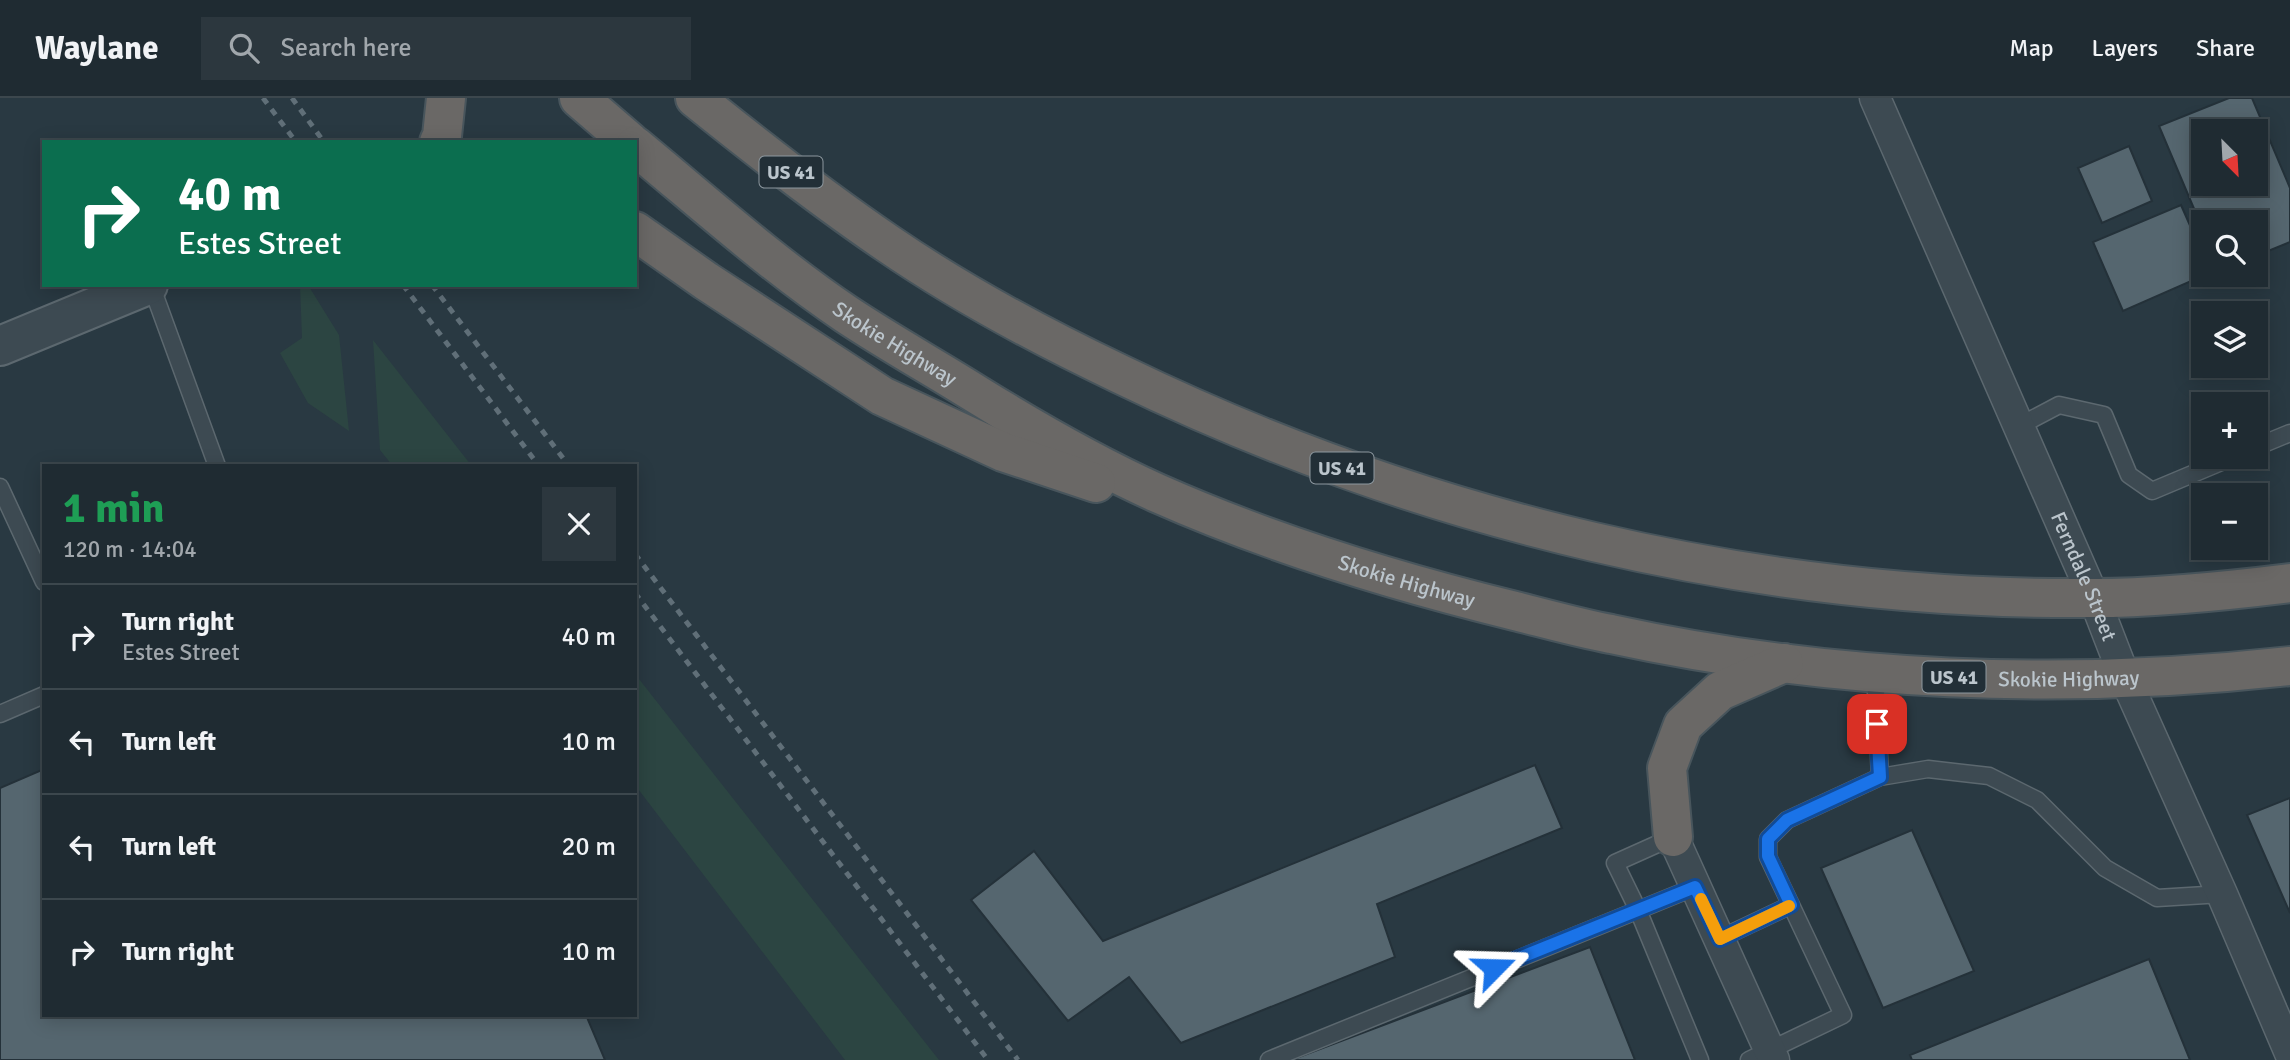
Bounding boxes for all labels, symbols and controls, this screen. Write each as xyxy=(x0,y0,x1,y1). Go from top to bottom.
search box xyxy=(201,17,691,80)
text: Waylane xyxy=(35,28,159,69)
icon: search xyxy=(225,29,263,67)
text: Search here xyxy=(281,32,412,64)
text: Map xyxy=(2009,33,2054,63)
text: Layers xyxy=(2092,33,2158,63)
text: Share xyxy=(2196,33,2255,63)
north arrow xyxy=(2191,119,2268,196)
map controls xyxy=(2191,119,2268,560)
road number: US 41 xyxy=(760,156,822,188)
text: 40 m xyxy=(178,164,281,224)
icon: right xyxy=(63,168,154,259)
button: search xyxy=(2191,210,2268,287)
text: Estes Street xyxy=(178,224,341,263)
street label: Skokie Highway xyxy=(828,296,962,392)
button: layers xyxy=(2191,301,2268,378)
button: + xyxy=(2191,392,2268,469)
road number: US 41 xyxy=(1310,452,1374,484)
text: 1 min xyxy=(63,483,164,534)
button: − xyxy=(2191,483,2268,560)
button: close xyxy=(542,487,616,561)
street label: Ferndale Street xyxy=(2045,508,2122,645)
text: 120 m · 14:04 xyxy=(63,535,197,564)
street label: Skokie Highway xyxy=(1335,549,1478,613)
text: Turn right xyxy=(122,606,234,638)
icon: right xyxy=(63,618,101,656)
text: 40 m xyxy=(561,621,616,653)
text: Estes Street xyxy=(122,638,239,667)
road number: US 41 xyxy=(1923,662,1986,692)
street label: Skokie Highway xyxy=(1998,665,2140,693)
pin xyxy=(1847,694,1907,754)
icon: arrive xyxy=(1858,705,1896,743)
icon: left xyxy=(63,723,101,761)
text: Turn left xyxy=(122,726,216,758)
text: 10 m xyxy=(561,726,616,758)
icon: left xyxy=(63,828,101,866)
text: Turn left xyxy=(122,831,216,863)
text: 20 m xyxy=(561,831,616,863)
position arrow xyxy=(1457,931,1531,1005)
icon: right xyxy=(63,933,101,971)
text: Turn right xyxy=(122,936,234,968)
text: 10 m xyxy=(561,936,616,968)

